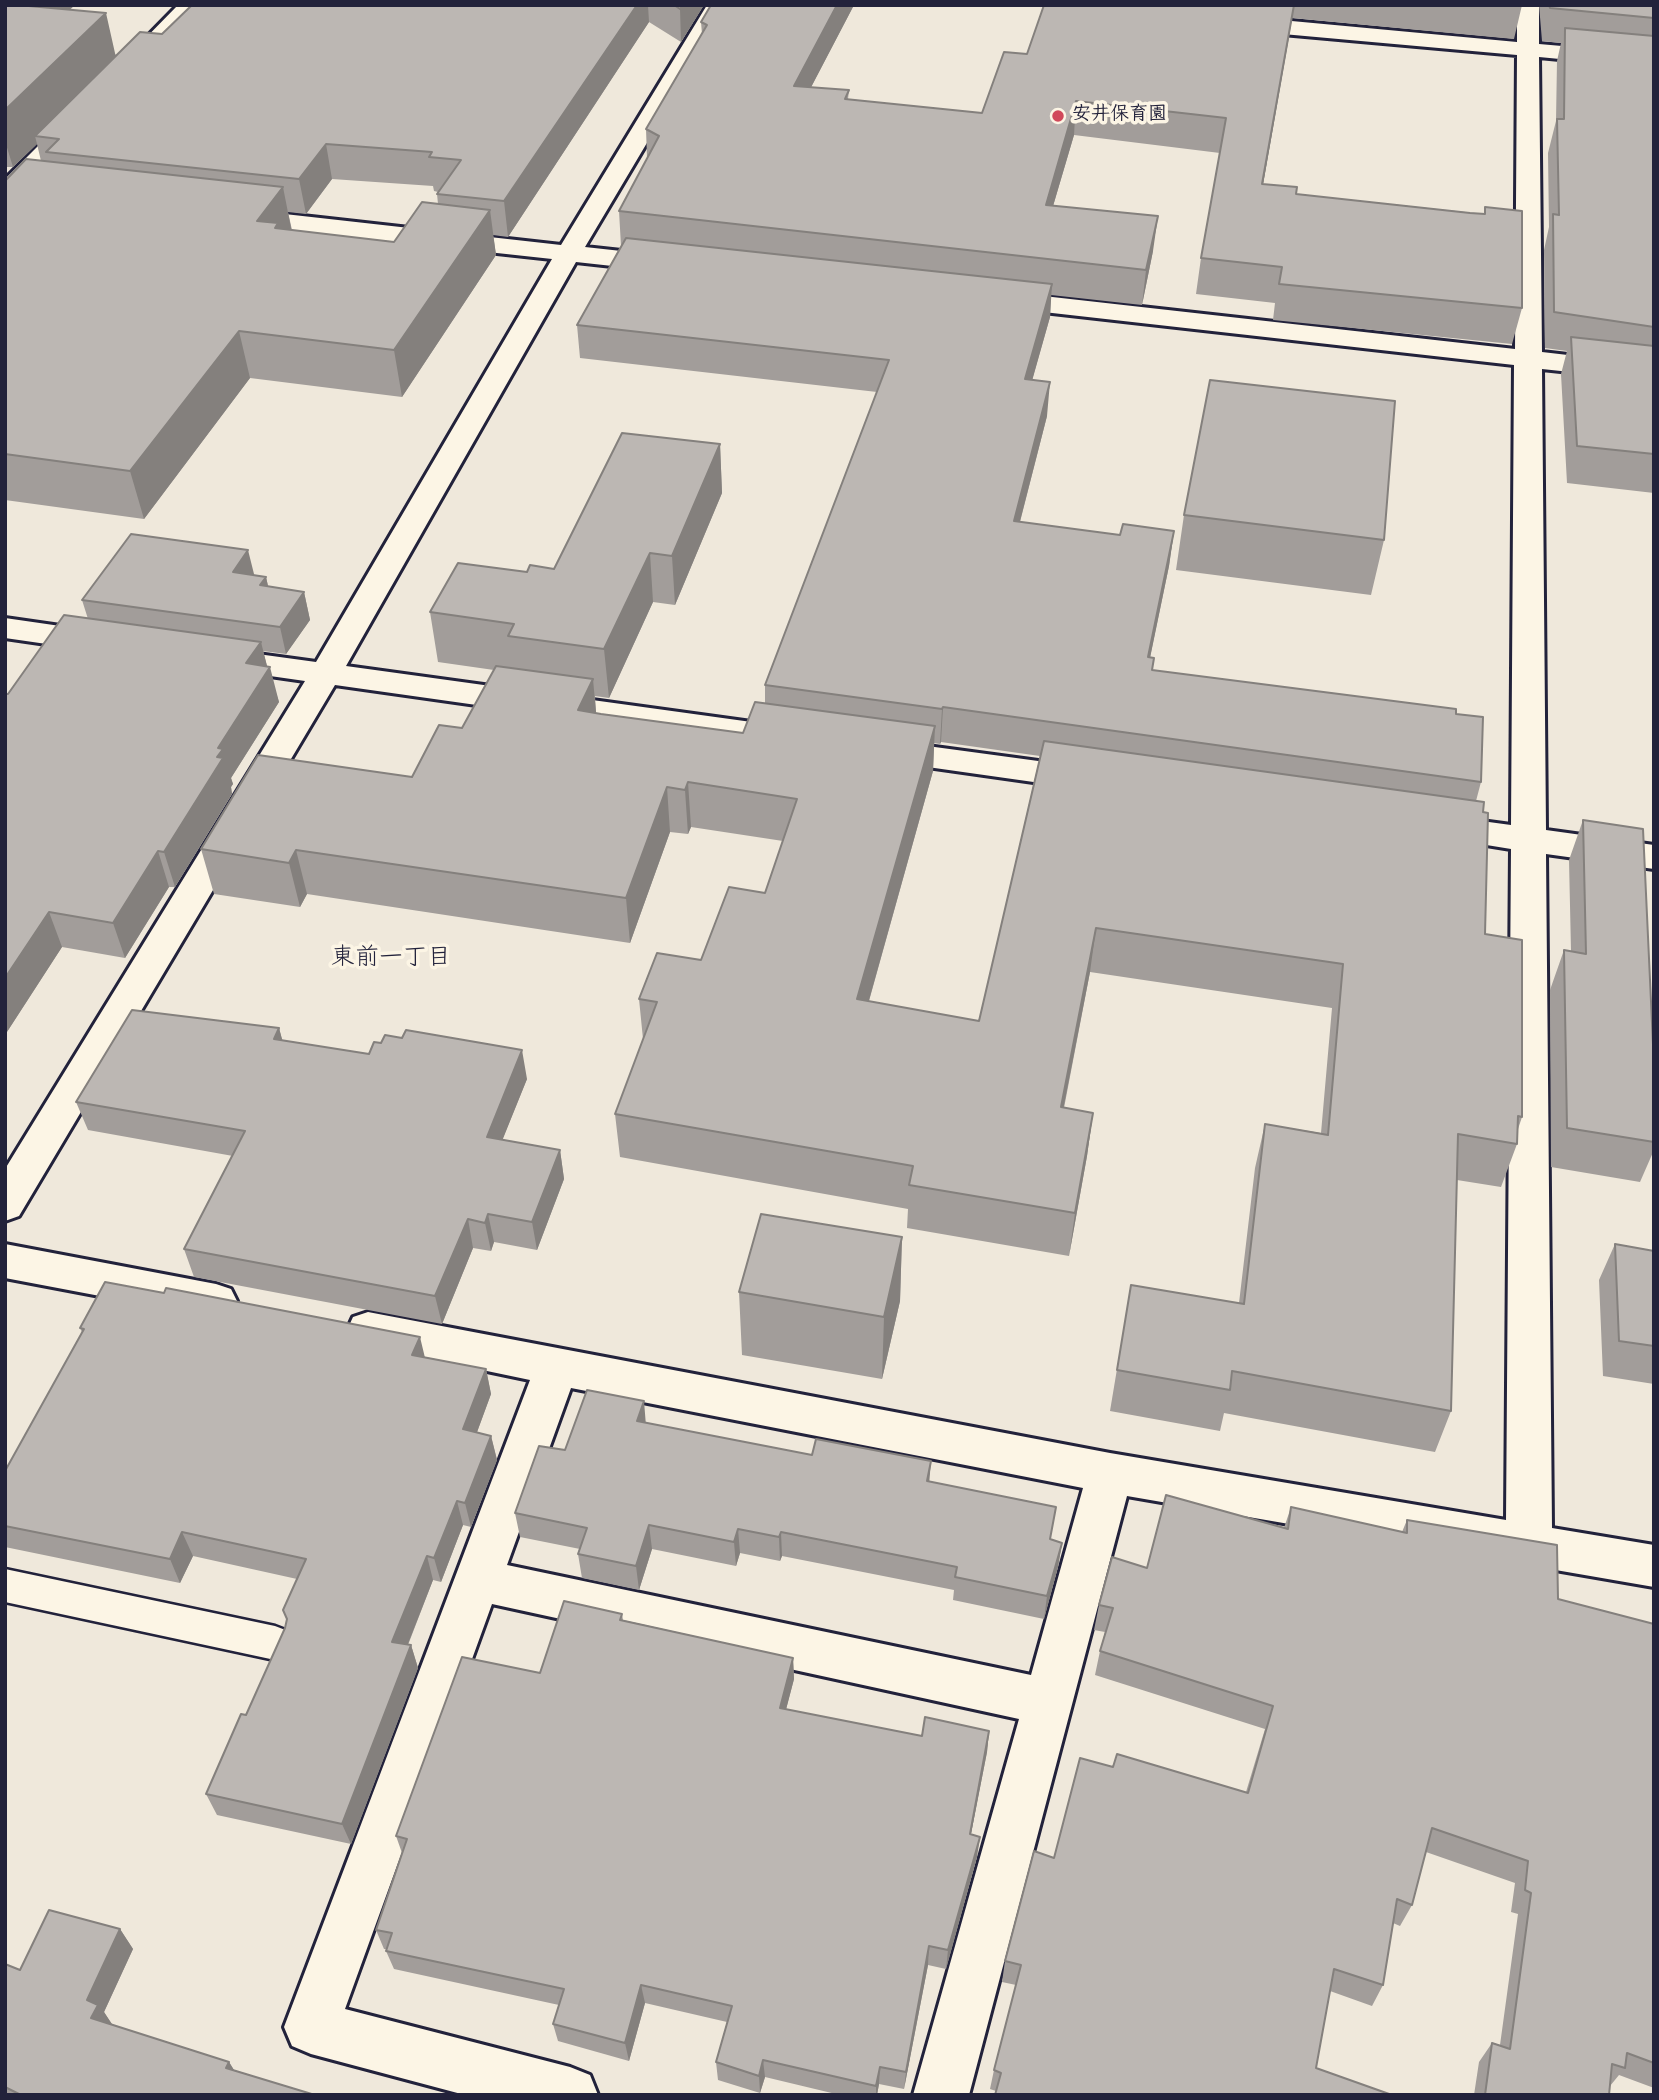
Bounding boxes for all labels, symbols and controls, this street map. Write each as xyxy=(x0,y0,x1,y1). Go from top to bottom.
place label: 安井保育園 xyxy=(1072,105,1167,127)
marker: 安井保育園 xyxy=(1050,108,1066,124)
district label: 東前一丁目 xyxy=(331,946,451,974)

